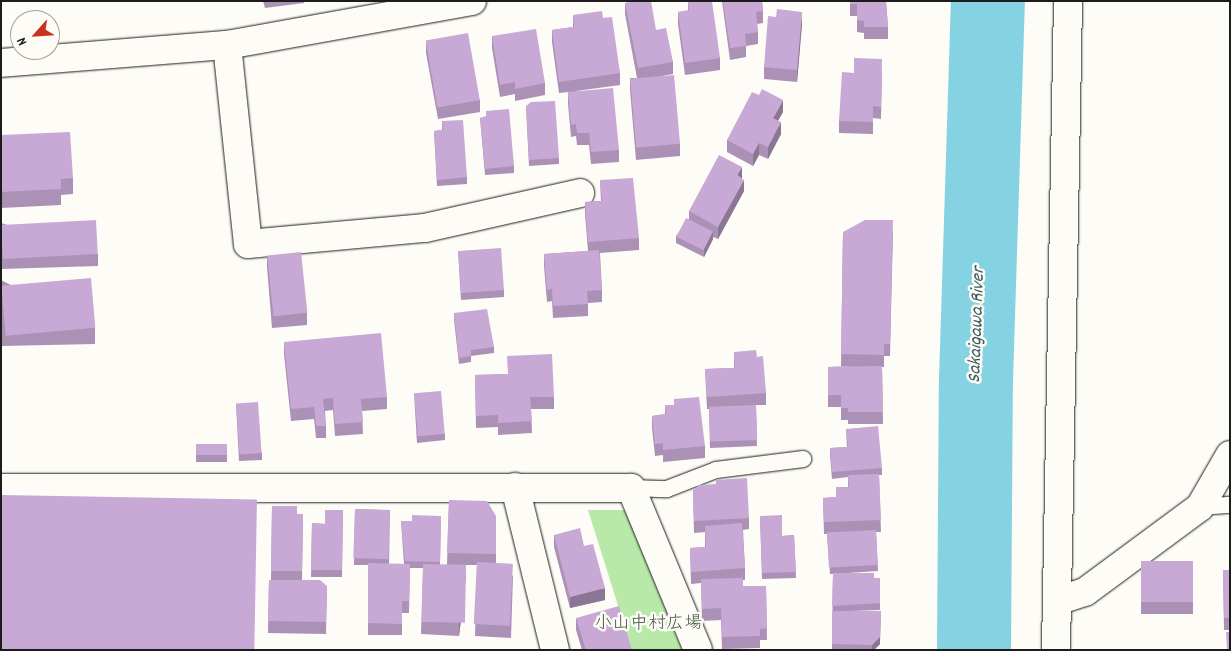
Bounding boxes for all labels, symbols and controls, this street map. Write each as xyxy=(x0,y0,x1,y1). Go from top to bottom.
north arrow xyxy=(10,10,60,60)
text: N xyxy=(12,34,33,49)
water label: Sakaigawa River xyxy=(965,267,991,383)
park label: 小山中村広場 xyxy=(594,614,702,636)

